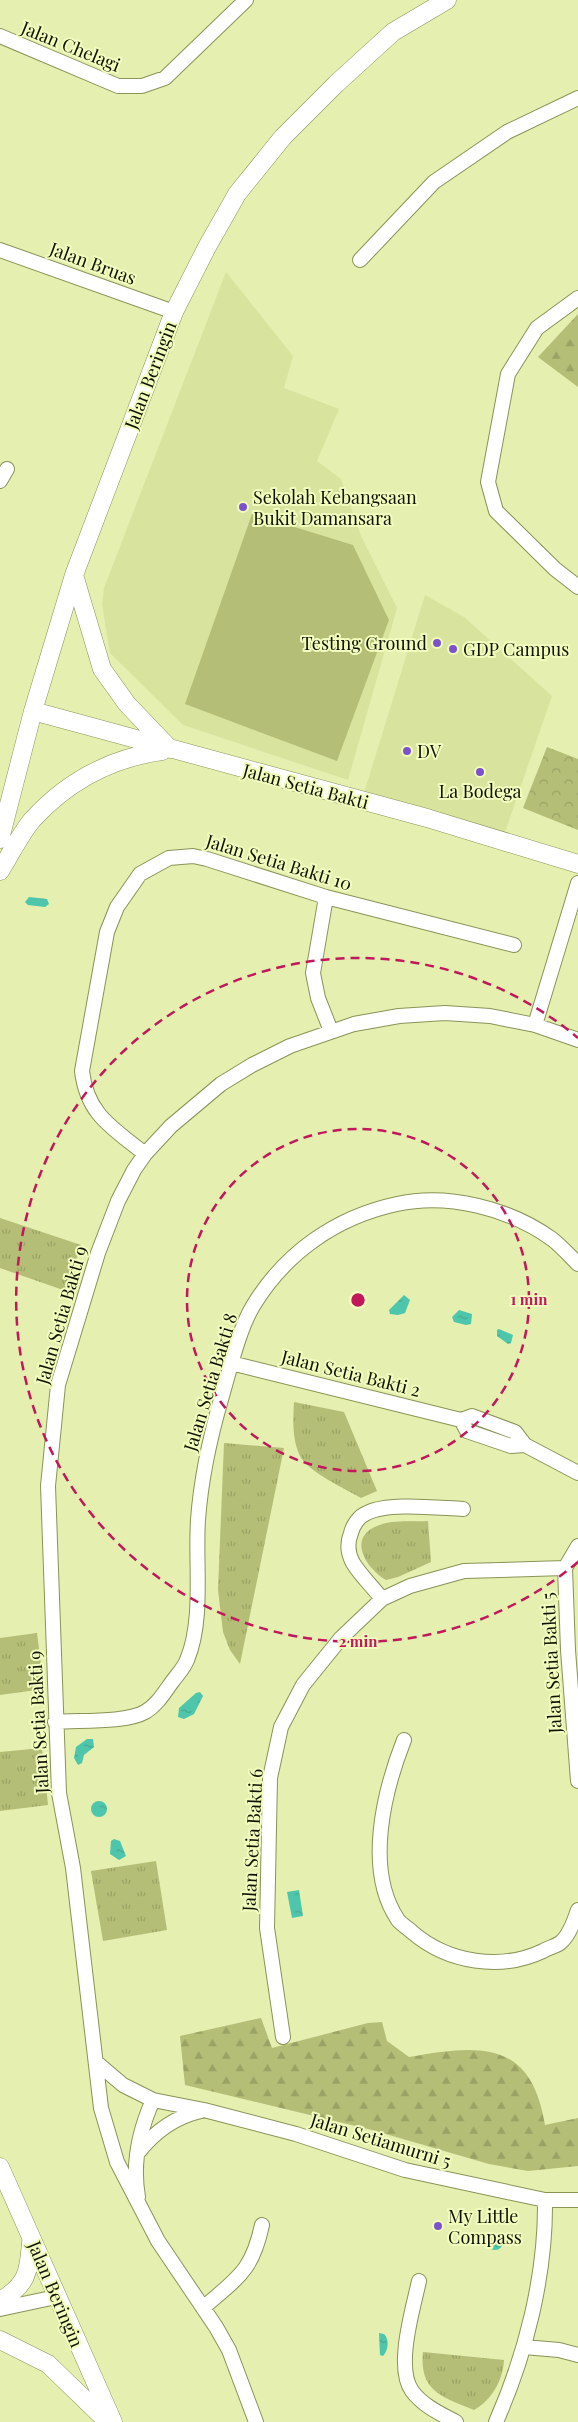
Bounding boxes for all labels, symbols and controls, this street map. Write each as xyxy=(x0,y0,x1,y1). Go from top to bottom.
street label: Jalan Chelagi xyxy=(17,15,124,77)
street label: Jalan Bruas xyxy=(45,236,140,290)
street label: Jalan Beringin xyxy=(118,318,182,433)
place label: Sekolah Kebangsaan Bukit Damansara xyxy=(253,485,417,530)
marker: Sekolah Kebangsaan Bukit Damansara xyxy=(237,501,249,513)
place label: Testing Ground xyxy=(301,631,428,655)
marker: Testing Ground xyxy=(431,637,443,649)
place label: GDP Campus xyxy=(463,637,569,661)
marker: GDP Campus xyxy=(447,643,459,655)
place label: DV xyxy=(417,739,442,763)
marker: DV xyxy=(401,745,413,757)
street label: Jalan Setia Bakti xyxy=(240,757,372,814)
marker: La Bodega xyxy=(474,766,486,778)
place label: La Bodega xyxy=(439,779,521,803)
street label: Jalan Setia Bakti 10 xyxy=(202,828,355,896)
street label: Jalan Setia Bakti 9 xyxy=(30,1243,92,1388)
text: 1 min xyxy=(511,1289,548,1309)
centre of rings xyxy=(349,1291,367,1309)
street label: Jalan Setia Bakti 8 xyxy=(177,1310,242,1455)
street label: Jalan Setia Bakti 2 xyxy=(278,1344,423,1402)
street label: Jalan Setia Bakti 5 xyxy=(535,1592,567,1735)
text: 2 min xyxy=(339,1631,378,1651)
street label: Jalan Setia Bakti 9 xyxy=(22,1650,54,1795)
street label: Jalan Setia Bakti 6 xyxy=(236,1768,268,1913)
street label: Jalan Setiamurni 5 xyxy=(307,2107,454,2173)
place label: My Little Compass xyxy=(448,2204,522,2249)
marker: My Little Compass xyxy=(432,2220,444,2232)
street label: Jalan Beringin xyxy=(22,2236,89,2351)

